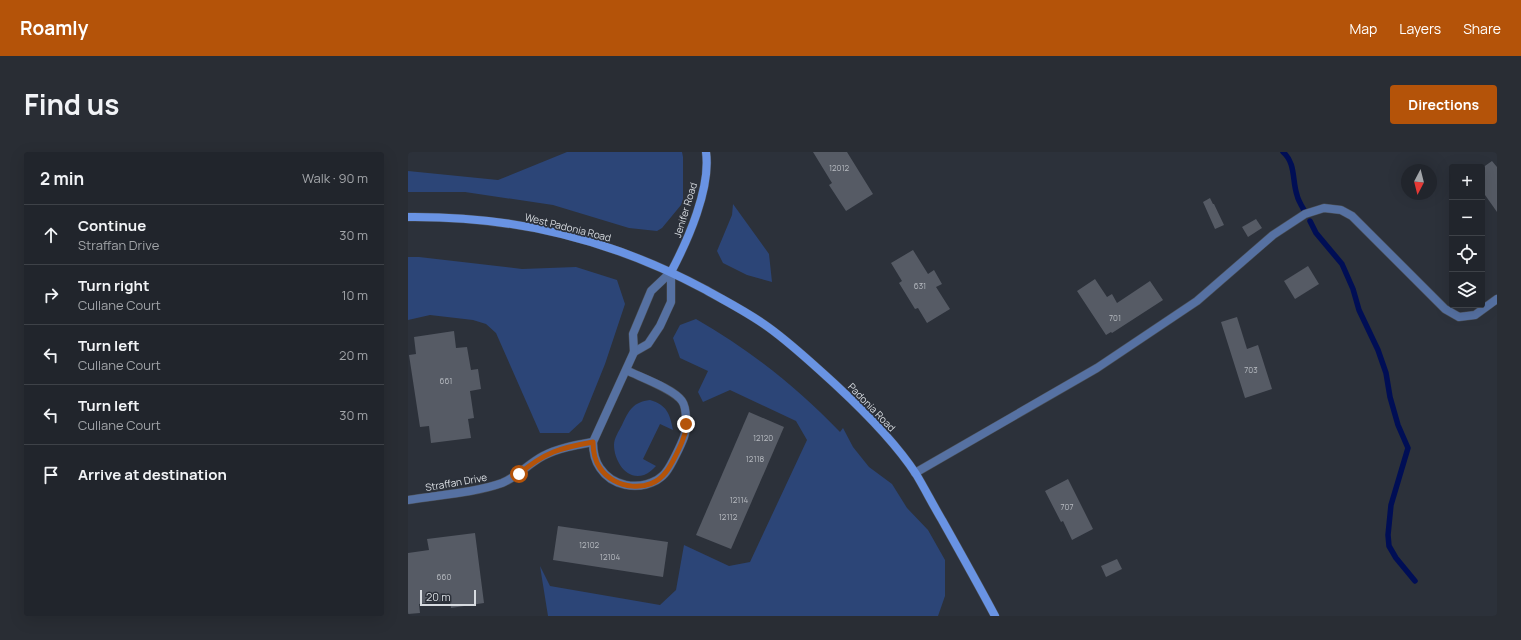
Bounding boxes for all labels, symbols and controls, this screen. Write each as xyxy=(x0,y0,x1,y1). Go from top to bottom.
text: Roamly xyxy=(20,15,88,41)
text: Map xyxy=(1349,19,1377,38)
text: Layers xyxy=(1399,19,1441,38)
text: Share xyxy=(1463,19,1501,38)
text: Find us xyxy=(24,85,119,123)
button: Directions xyxy=(1390,85,1497,124)
house number: 12012 xyxy=(829,162,850,173)
north arrow xyxy=(1401,164,1437,200)
map controls xyxy=(1449,164,1485,308)
button: + xyxy=(1449,164,1485,200)
text: 2 min xyxy=(40,167,84,190)
text: Walk · 90 m xyxy=(302,169,368,187)
street label: Jenifer Road xyxy=(670,181,700,239)
button: − xyxy=(1449,200,1485,236)
street label: West Padonia Road xyxy=(523,209,613,245)
text: Continue xyxy=(78,215,146,236)
icon: ahead xyxy=(40,224,62,246)
text: 30 m xyxy=(339,226,368,244)
text: Straffan Drive xyxy=(78,236,159,254)
button: locate xyxy=(1449,236,1485,272)
button: layers xyxy=(1449,272,1485,308)
text: Turn right xyxy=(78,275,149,296)
house number: 631 xyxy=(914,280,926,291)
icon: right xyxy=(40,284,62,306)
text: 10 m xyxy=(341,286,368,304)
text: Cullane Court xyxy=(78,296,161,314)
house number: 701 xyxy=(1109,312,1121,323)
text: Turn left xyxy=(78,335,140,356)
icon: left xyxy=(40,344,62,366)
text: 20 m xyxy=(339,346,368,364)
text: Cullane Court xyxy=(78,356,161,374)
house number: 703 xyxy=(1244,364,1258,375)
house number: 661 xyxy=(440,375,452,386)
street label: Padonia Road xyxy=(845,380,899,434)
text: Turn left xyxy=(78,395,140,416)
icon: left xyxy=(40,404,62,426)
text: 30 m xyxy=(339,406,368,424)
route end xyxy=(677,415,695,433)
text: Cullane Court xyxy=(78,416,161,434)
house number: 12120 xyxy=(753,432,773,443)
house number: 12118 xyxy=(746,453,765,464)
icon: arrive xyxy=(40,464,62,486)
text: Arrive at destination xyxy=(78,464,227,485)
route start xyxy=(510,465,528,483)
street label: Straffan Drive xyxy=(424,470,488,494)
house number: 12114 xyxy=(730,494,749,505)
house number: 707 xyxy=(1061,501,1073,512)
house number: 12112 xyxy=(719,511,738,522)
house number: 12102 xyxy=(579,539,600,550)
house number: 12104 xyxy=(600,551,620,562)
house number: 660 xyxy=(437,571,452,582)
scale bar xyxy=(420,588,476,607)
text: 20 m xyxy=(426,589,451,604)

